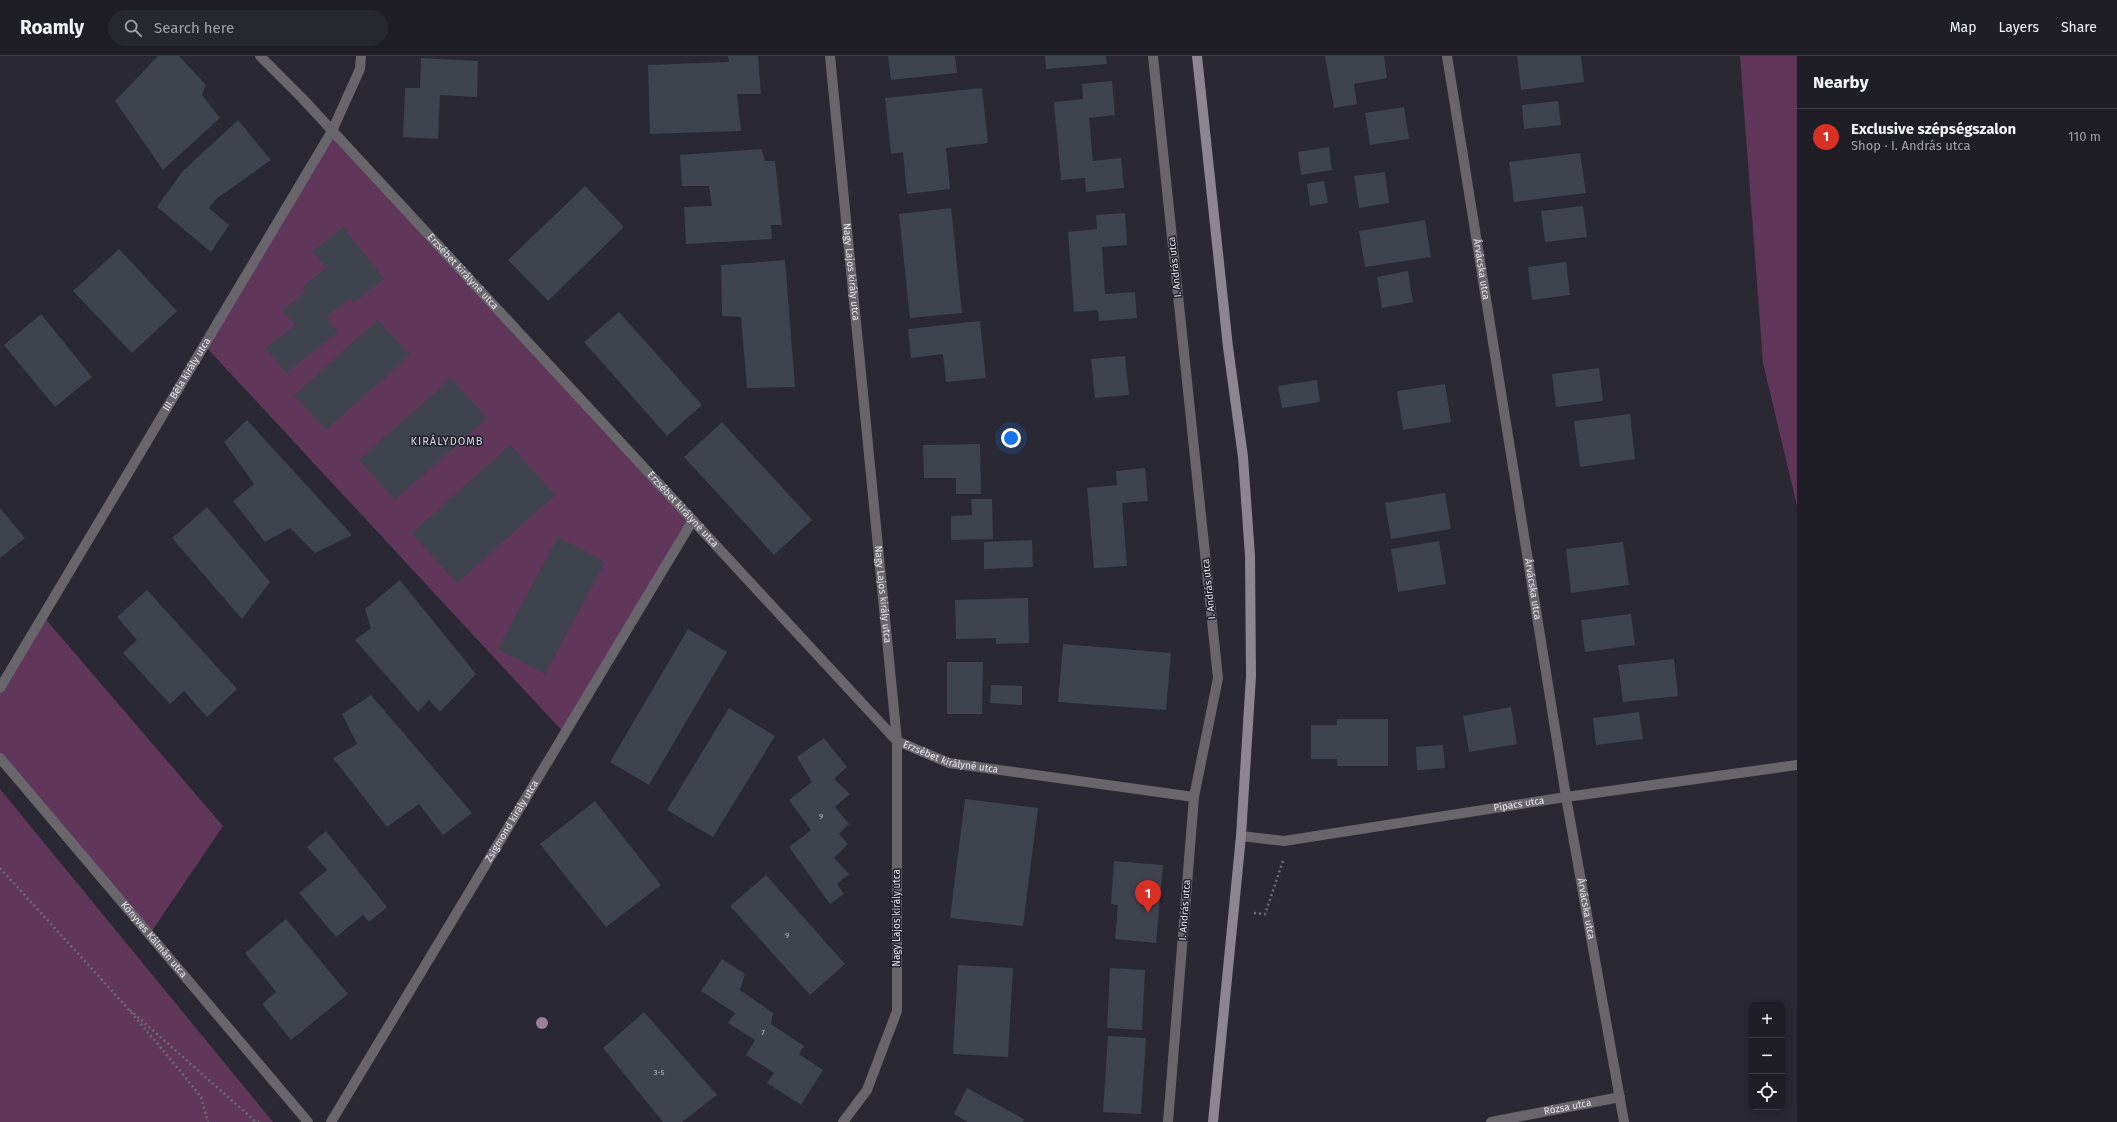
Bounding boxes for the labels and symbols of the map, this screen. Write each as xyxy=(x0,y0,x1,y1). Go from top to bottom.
street label: Nagy Lajos király utca xyxy=(840,223,862,321)
street label: Erzsébet királyné utca xyxy=(425,231,501,312)
street label: I. András utca xyxy=(1166,236,1184,298)
street label: Árvácska utca xyxy=(1470,237,1492,301)
street label: III. Béla király utca xyxy=(160,336,213,413)
your location xyxy=(1001,428,1021,448)
district label: KIRÁLYDOMB xyxy=(410,434,484,448)
street label: Erzsébet királyné utca xyxy=(645,469,721,550)
street label: Nagy Lajos király utca xyxy=(872,545,893,644)
street label: Árvácska utca xyxy=(1522,557,1543,621)
street label: I. András utca xyxy=(1200,558,1218,620)
street label: Erzsébet királyné utca xyxy=(901,738,999,776)
street label: Zsigmond király utca xyxy=(483,778,541,864)
street label: Pipacs utca xyxy=(1493,794,1545,814)
house number: 9 xyxy=(819,812,823,821)
street label: Nagy Lajos király utca xyxy=(891,869,903,967)
street label: Árvácska utca xyxy=(1575,877,1597,940)
street label: I. András utca xyxy=(1177,879,1193,941)
pin: 1 xyxy=(1135,880,1161,913)
street label: Könyves Kálmán utca xyxy=(118,899,189,980)
house number: 9 xyxy=(785,931,789,940)
house number: 7 xyxy=(761,1028,765,1037)
house number: 3-5 xyxy=(653,1068,665,1077)
street label: Rózsa utca xyxy=(1543,1097,1592,1118)

